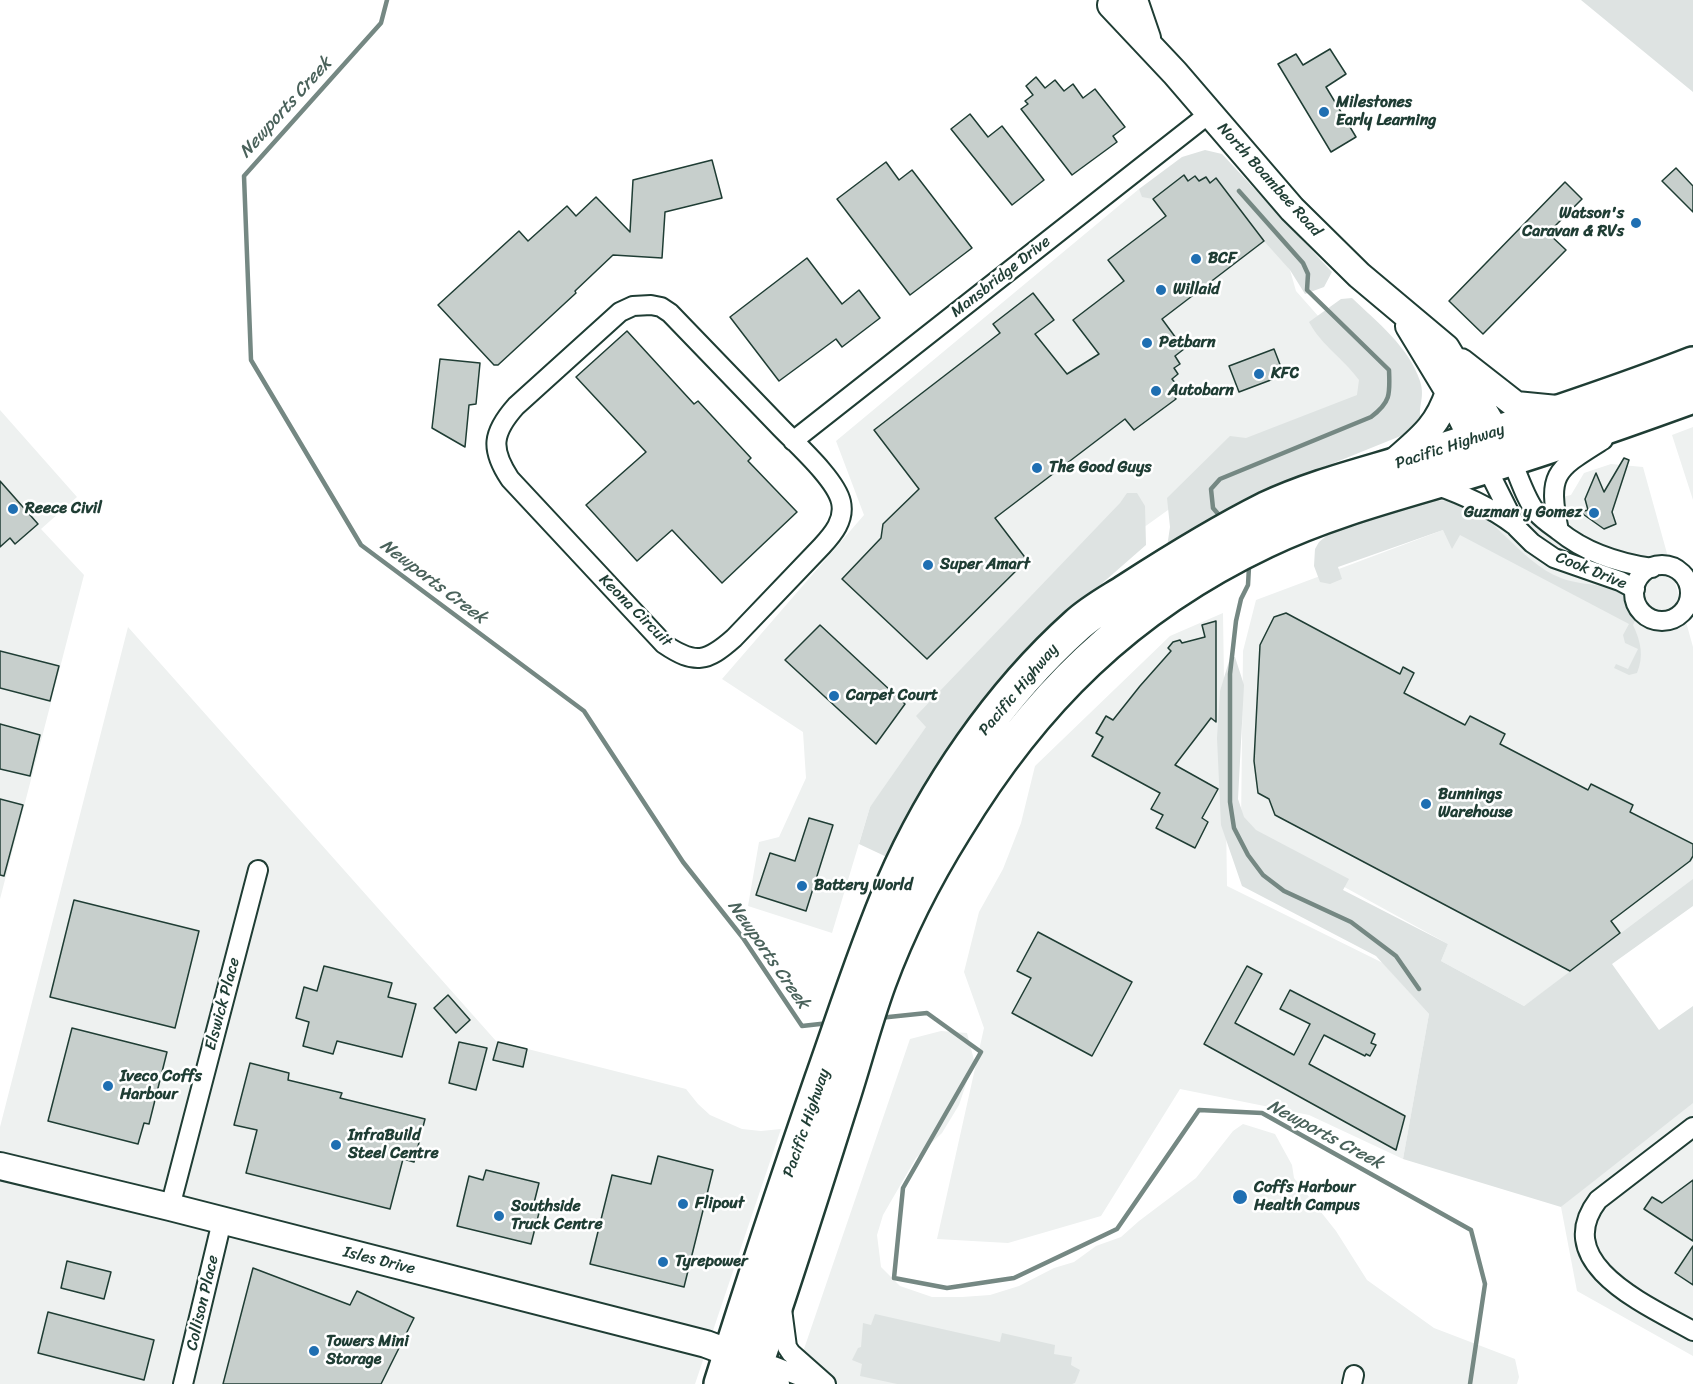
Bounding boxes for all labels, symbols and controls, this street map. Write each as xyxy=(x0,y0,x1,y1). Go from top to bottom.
water label: Newports Creek xyxy=(235,53,337,163)
place label: Milestones Early Learning xyxy=(1336,93,1436,131)
marker: Milestones Early Learning xyxy=(1317,105,1331,119)
street label: North Boambee Road xyxy=(1213,119,1325,241)
place label: Watson's Caravan & RVs xyxy=(1522,204,1624,242)
marker: Watson's Caravan & RVs xyxy=(1629,216,1643,230)
street label: Mansbridge Drive xyxy=(947,232,1055,322)
place label: BCF xyxy=(1208,249,1237,269)
marker: BCF xyxy=(1189,252,1203,266)
place label: Willaid xyxy=(1173,280,1220,300)
marker: Willaid xyxy=(1154,283,1168,297)
place label: Petbarn xyxy=(1159,333,1216,353)
marker: Petbarn xyxy=(1140,336,1154,350)
place label: KFC xyxy=(1271,364,1299,384)
marker: KFC xyxy=(1252,367,1266,381)
place label: Autobarn xyxy=(1168,381,1234,401)
marker: Autobarn xyxy=(1149,384,1163,398)
street label: Pacific Highway xyxy=(1393,420,1507,474)
place label: The Good Guys xyxy=(1049,458,1152,478)
marker: The Good Guys xyxy=(1030,461,1044,475)
place label: Reece Civil xyxy=(25,499,102,519)
marker: Reece Civil xyxy=(6,502,20,516)
place label: Guzman y Gomez xyxy=(1464,503,1582,523)
marker: Guzman y Gomez xyxy=(1587,506,1601,520)
water label: Newports Creek xyxy=(376,535,490,629)
street label: Cook Drive xyxy=(1553,548,1629,594)
place label: Super Amart xyxy=(940,555,1030,575)
marker: Super Amart xyxy=(921,558,935,572)
street label: Keona Circuit xyxy=(595,571,675,651)
street label: Pacific Highway xyxy=(975,640,1063,740)
place label: Carpet Court xyxy=(846,686,938,706)
marker: Carpet Court xyxy=(827,689,841,703)
place label: Bunnings Warehouse xyxy=(1438,785,1513,823)
marker: Bunnings Warehouse xyxy=(1419,797,1433,811)
place label: Battery World xyxy=(814,876,913,896)
marker: Battery World xyxy=(795,879,809,893)
water label: Newports Creek xyxy=(723,897,813,1013)
street label: Elswick Place xyxy=(201,955,245,1053)
street label: Pacific Highway xyxy=(779,1066,835,1180)
place label: Iveco Coffs Harbour xyxy=(120,1067,202,1105)
marker: Iveco Coffs Harbour xyxy=(101,1079,115,1093)
water label: Newports Creek xyxy=(1264,1095,1386,1175)
place label: InfraBuild Steel Centre xyxy=(348,1126,439,1164)
marker: InfraBuild Steel Centre xyxy=(329,1138,343,1152)
place label: Coffs Harbour Health Campus xyxy=(1254,1178,1360,1216)
marker: Coffs Harbour Health Campus xyxy=(1231,1188,1249,1206)
place label: Flipout xyxy=(695,1194,744,1214)
place label: Southside Truck Centre xyxy=(511,1197,603,1235)
marker: Flipout xyxy=(676,1197,690,1211)
marker: Southside Truck Centre xyxy=(492,1209,506,1223)
street label: Isles Drive xyxy=(341,1243,417,1279)
place label: Tyrepower xyxy=(675,1252,747,1272)
street label: Collison Place xyxy=(183,1253,223,1353)
marker: Tyrepower xyxy=(656,1255,670,1269)
place label: Towers Mini Storage xyxy=(326,1332,409,1370)
marker: Towers Mini Storage xyxy=(307,1344,321,1358)

